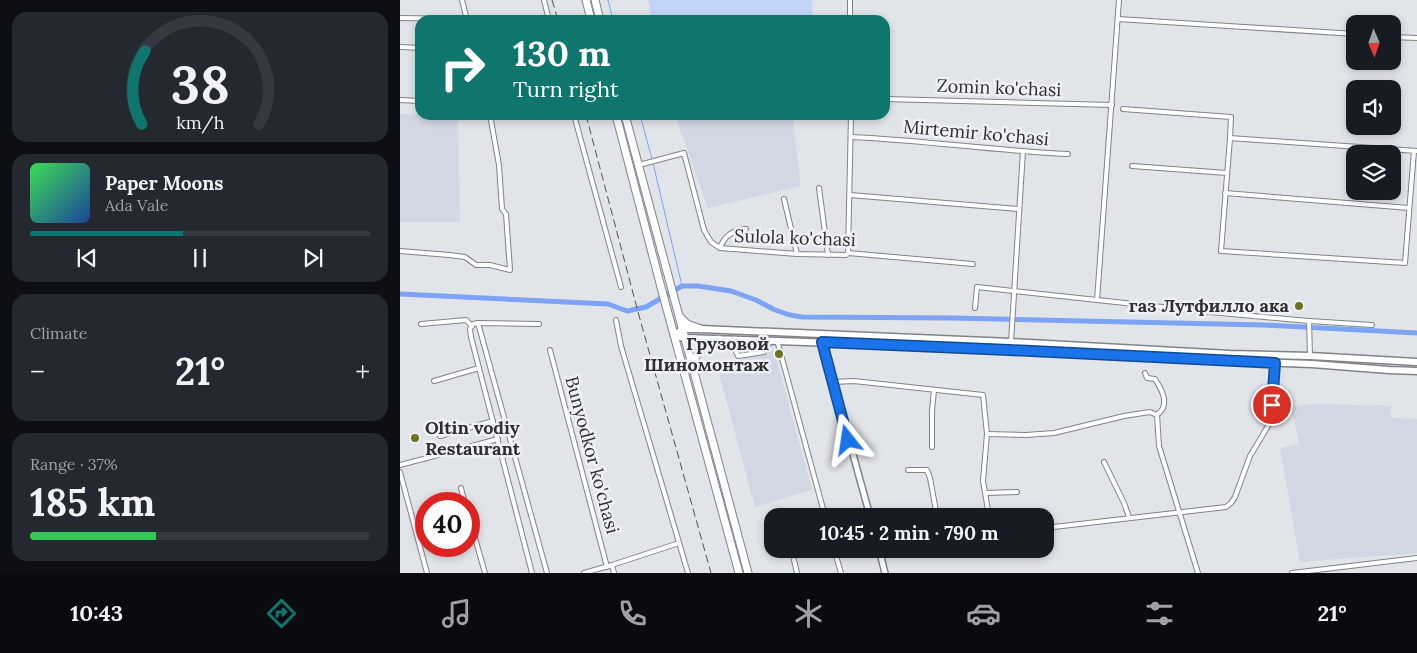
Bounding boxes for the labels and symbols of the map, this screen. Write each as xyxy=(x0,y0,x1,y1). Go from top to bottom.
north arrow xyxy=(1346,15,1401,70)
street label: Zomin ko'chasi xyxy=(936,74,1062,101)
street label: Mirtemir ko'chasi xyxy=(902,115,1050,150)
street label: Sulola ko'chasi xyxy=(734,224,856,251)
place label: газ Лутфилло ака xyxy=(1129,294,1290,317)
marker: газ Лутфилло ака xyxy=(1293,300,1305,312)
place label: Грузовой Шиномонтаж xyxy=(644,332,769,376)
marker: Грузовой Шиномонтаж xyxy=(773,348,785,360)
street label: Bunyodkor ko'chasi xyxy=(560,374,625,536)
pin xyxy=(1251,384,1293,426)
position arrow xyxy=(821,413,873,465)
place label: Oltin vodiy Restaurant xyxy=(425,416,521,460)
marker: Oltin vodiy Restaurant xyxy=(409,432,421,444)
speed limit sign: 40 xyxy=(415,492,480,557)

